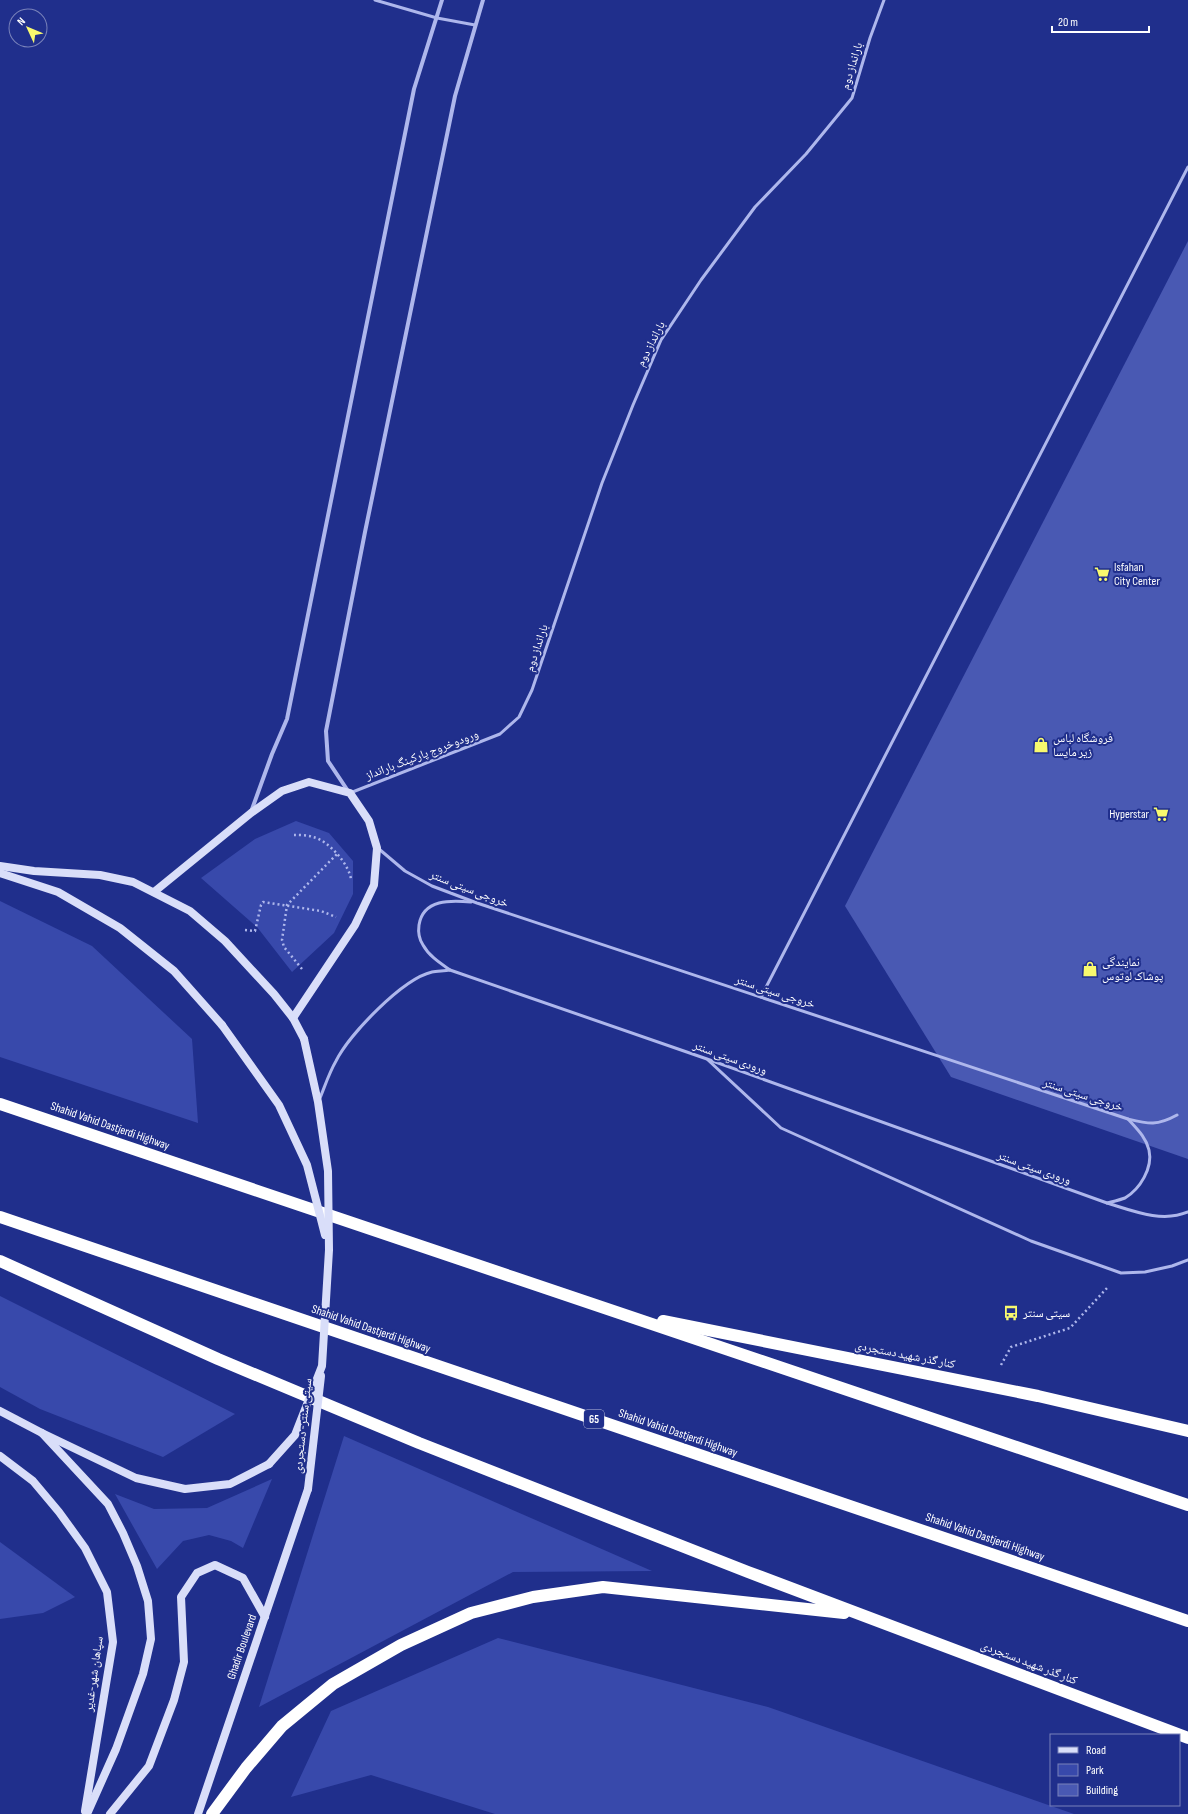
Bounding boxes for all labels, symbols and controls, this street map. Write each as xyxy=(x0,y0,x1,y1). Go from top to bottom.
north arrow xyxy=(8,8,48,48)
scale bar xyxy=(1052,8,1149,34)
text: N xyxy=(14,15,28,28)
text: 20 m xyxy=(1058,15,1078,30)
street label: بارانداز دوم xyxy=(838,41,866,91)
street label: بارانداز دوم xyxy=(633,319,669,369)
place label: Isfahan City Center xyxy=(1114,560,1160,589)
supermarket icon: Isfahan City Center xyxy=(1093,565,1111,583)
street label: بارانداز دوم xyxy=(522,623,552,673)
street label: ورودوخروج پارکینگ بارانداز xyxy=(362,726,481,784)
place label: فروشگاه لباس زیر مایسا xyxy=(1053,731,1113,760)
shop icon: فروشگاه لباس زیر مایسا xyxy=(1032,736,1050,754)
supermarket icon: Hyperstar xyxy=(1152,805,1170,823)
place label: Hyperstar xyxy=(1109,807,1150,822)
street label: خروجی سیتی سنتر xyxy=(427,867,511,911)
place label: نمایندگی پوشاک لوتوس xyxy=(1102,955,1164,984)
shop icon: نمایندگی پوشاک لوتوس xyxy=(1081,960,1099,978)
street label: خروجی سیتی سنتر xyxy=(732,972,817,1012)
street label: ورودی سیتی سنتر xyxy=(690,1037,769,1078)
street label: خروجی سیتی سنتر xyxy=(1040,1075,1125,1115)
street label: Shahid Vahid Dastjerdi Highway xyxy=(49,1099,172,1154)
street label: ورودی سیتی سنتر xyxy=(994,1147,1073,1188)
street label: Shahid Vahid Dastjerdi Highway xyxy=(310,1302,433,1357)
bus stop icon: سیتی سنتر xyxy=(1002,1304,1020,1322)
place label: سیتی سنتر xyxy=(1022,1306,1070,1321)
street label: کنار گذر شهید دستجردی xyxy=(853,1338,957,1372)
street label: سیتی سنتر- دستجردی xyxy=(291,1377,315,1475)
street label: Shahid Vahid Dastjerdi Highway xyxy=(617,1406,740,1461)
road number: 65 xyxy=(584,1410,604,1428)
street label: Shahid Vahid Dastjerdi Highway xyxy=(924,1510,1047,1565)
street label: Ghadir Boulevard xyxy=(224,1612,260,1682)
street label: سپاهان شهر-غدیر xyxy=(81,1635,107,1714)
street label: کنار گذر شهید دستجردی xyxy=(979,1638,1079,1688)
legend xyxy=(1050,1734,1180,1806)
text: Road xyxy=(1086,1743,1106,1758)
text: Park xyxy=(1086,1763,1104,1778)
text: Building xyxy=(1086,1783,1118,1798)

